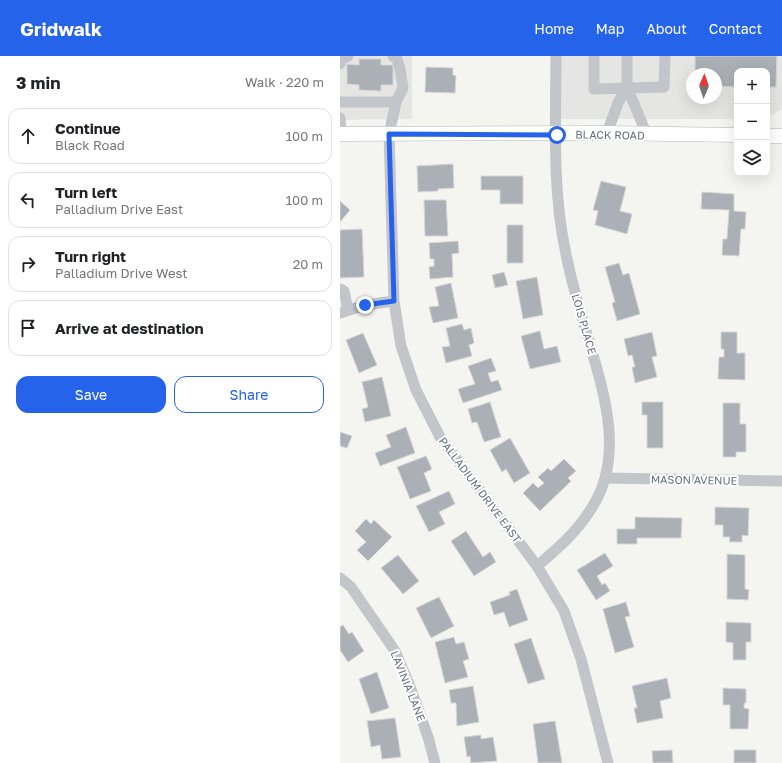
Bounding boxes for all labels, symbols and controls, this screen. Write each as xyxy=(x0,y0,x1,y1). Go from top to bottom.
text: Gridwalk xyxy=(20,17,102,40)
text: Home xyxy=(534,20,574,37)
text: Map xyxy=(596,20,624,37)
text: About xyxy=(646,20,687,37)
text: Contact xyxy=(709,20,762,37)
north arrow xyxy=(686,68,722,104)
map controls xyxy=(734,68,770,176)
button: + xyxy=(734,68,770,104)
text: 3 min xyxy=(16,72,60,93)
text: Walk · 220 m xyxy=(245,74,324,90)
button: − xyxy=(734,104,770,140)
text: Continue xyxy=(55,119,121,137)
icon: ahead xyxy=(17,125,39,147)
route start xyxy=(548,126,566,144)
street label: BLACK ROAD xyxy=(575,127,645,142)
text: 100 m xyxy=(286,128,323,144)
text: Black Road xyxy=(55,137,125,153)
button: layers xyxy=(734,140,770,176)
text: Turn left xyxy=(55,183,117,201)
icon: left xyxy=(17,189,39,211)
text: 100 m xyxy=(286,192,323,208)
text: Palladium Drive East xyxy=(55,201,183,217)
text: Turn right xyxy=(55,247,126,265)
icon: right xyxy=(17,253,39,275)
text: 20 m xyxy=(293,256,323,272)
text: Palladium Drive West xyxy=(55,265,188,281)
street label: LOIS PLACE xyxy=(570,292,599,356)
route end xyxy=(356,296,374,314)
icon: arrive xyxy=(17,317,39,339)
text: Arrive at destination xyxy=(55,319,204,337)
button: Save xyxy=(16,376,166,413)
button: Share xyxy=(174,376,324,413)
street label: PALLADIUM DRIVE EAST xyxy=(437,434,524,545)
street label: MASON AVENUE xyxy=(651,472,738,487)
street label: LAVINIA LANE xyxy=(388,649,429,723)

